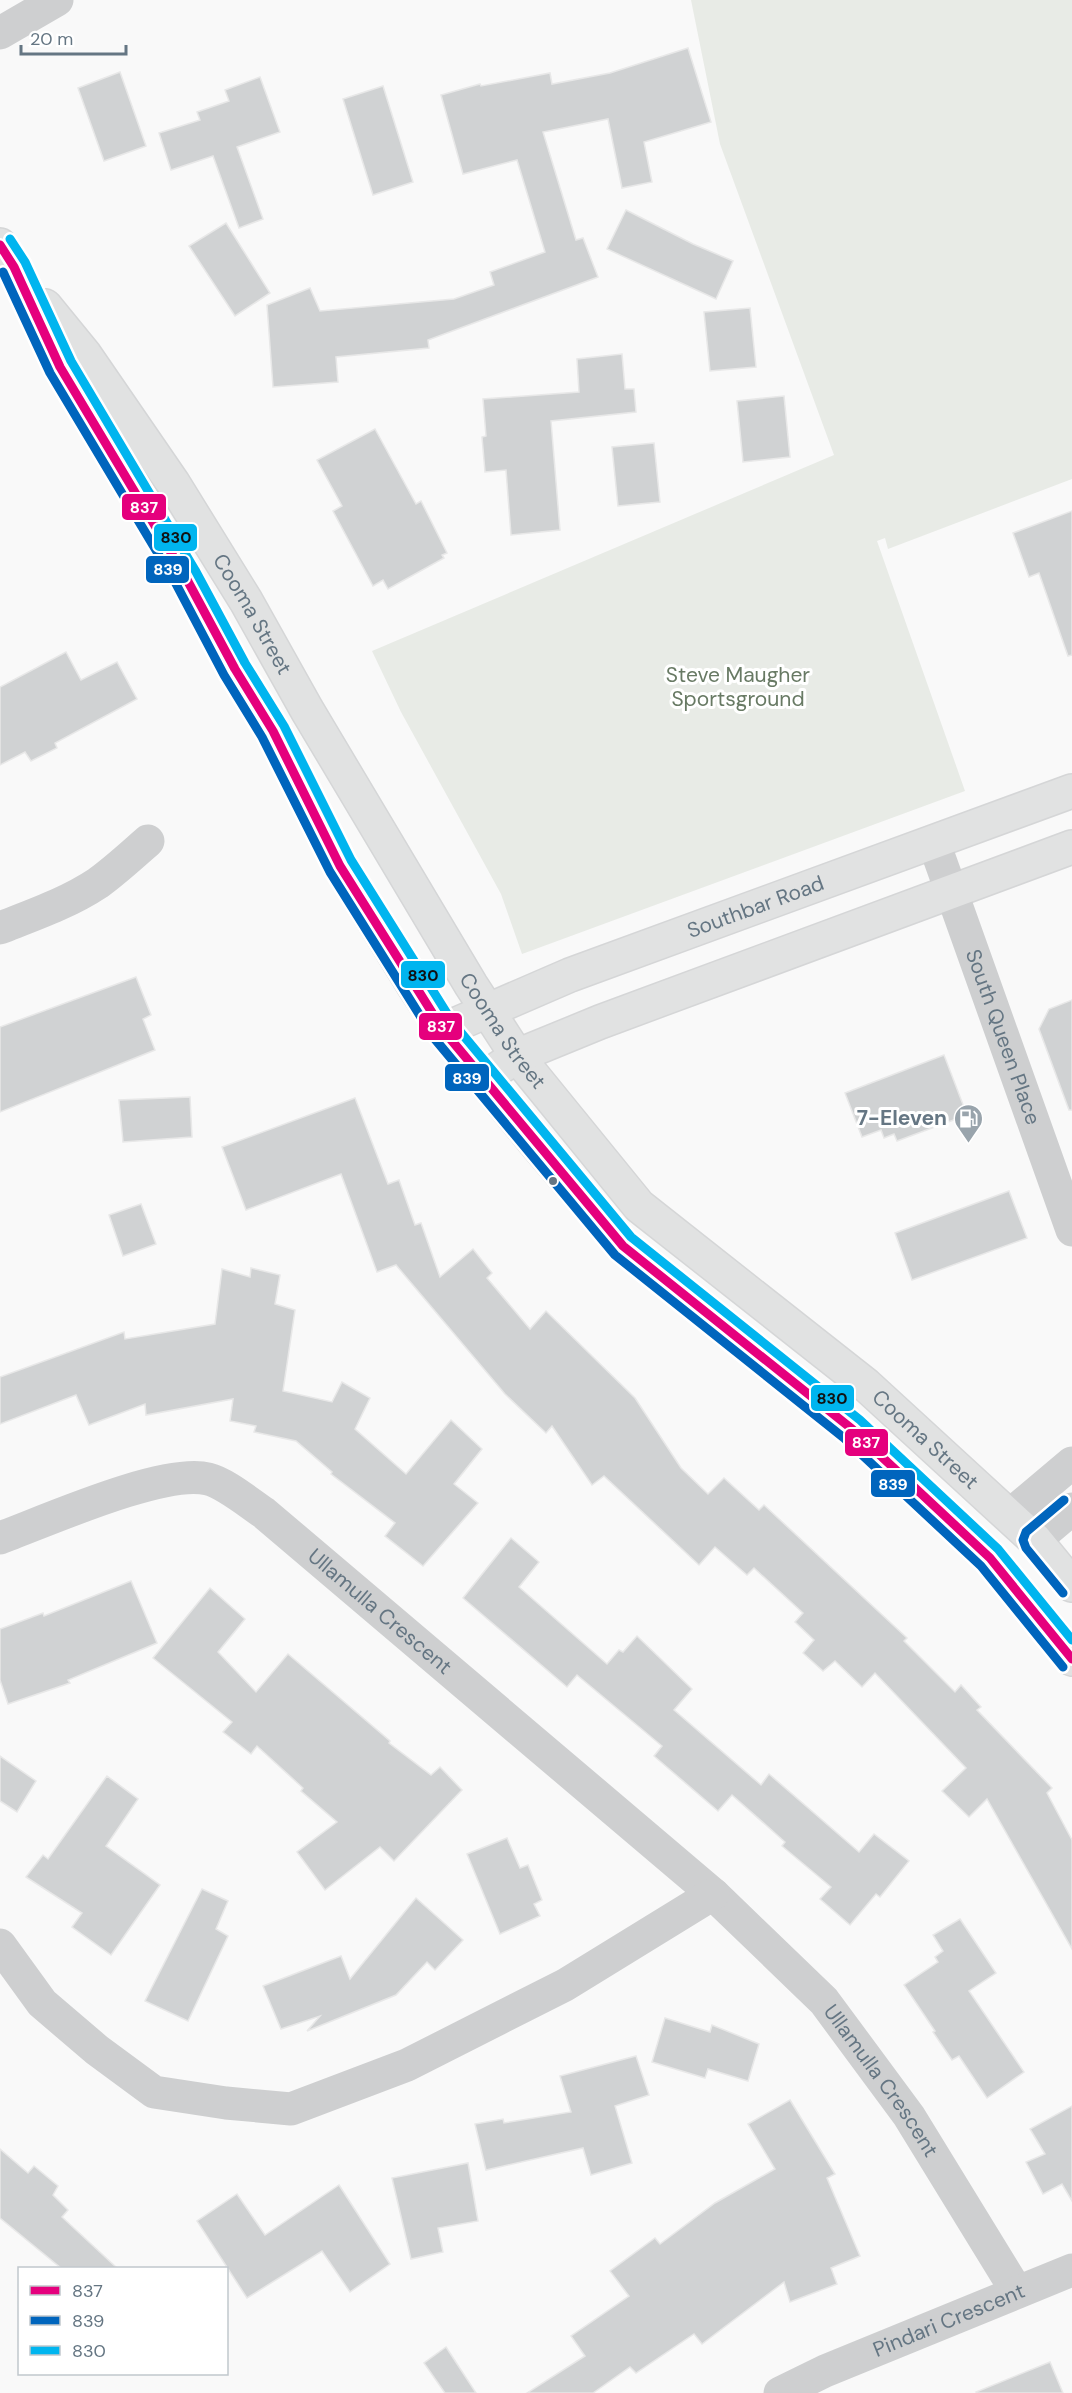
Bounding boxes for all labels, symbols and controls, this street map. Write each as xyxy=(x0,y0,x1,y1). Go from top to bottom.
scale bar xyxy=(21,18,126,56)
text: 20 m xyxy=(30,27,73,51)
line badge: 837 xyxy=(121,493,167,521)
text: 837 xyxy=(130,497,159,518)
line badge: 830 xyxy=(153,523,198,552)
text: 830 xyxy=(160,527,192,548)
street label: Cooma Street xyxy=(206,549,298,680)
line badge: 839 xyxy=(145,555,190,584)
text: 839 xyxy=(153,559,183,580)
park label: Steve Maugher Sportsground xyxy=(666,661,810,713)
street label: Southbar Road xyxy=(683,869,828,945)
street label: South Queen Place xyxy=(959,945,1047,1129)
line badge: 830 xyxy=(400,960,446,989)
text: 830 xyxy=(407,965,439,986)
street label: Cooma Street xyxy=(453,967,552,1095)
line badge: 837 xyxy=(418,1012,463,1041)
text: 837 xyxy=(427,1016,456,1037)
line badge: 839 xyxy=(444,1063,490,1092)
text: 839 xyxy=(452,1068,482,1089)
fuel station icon: 7-Eleven xyxy=(952,1102,984,1144)
place label: 7-Eleven xyxy=(857,1104,947,1132)
unlabelled marker xyxy=(547,1175,559,1187)
street label: Cooma Street xyxy=(866,1383,985,1495)
line badge: 830 xyxy=(810,1384,855,1412)
text: 830 xyxy=(816,1388,848,1409)
line badge: 837 xyxy=(844,1428,889,1457)
text: 837 xyxy=(852,1432,881,1453)
line badge: 839 xyxy=(870,1469,916,1498)
text: 839 xyxy=(878,1474,908,1495)
street label: Ullamulla Crescent xyxy=(302,1542,458,1681)
street label: Ullamulla Crescent xyxy=(817,1999,945,2162)
legend xyxy=(18,2267,228,2375)
street label: Pindari Crescent xyxy=(869,2277,1029,2364)
text: 837 xyxy=(72,2279,103,2303)
text: 839 xyxy=(72,2309,104,2333)
text: 830 xyxy=(72,2339,106,2363)

